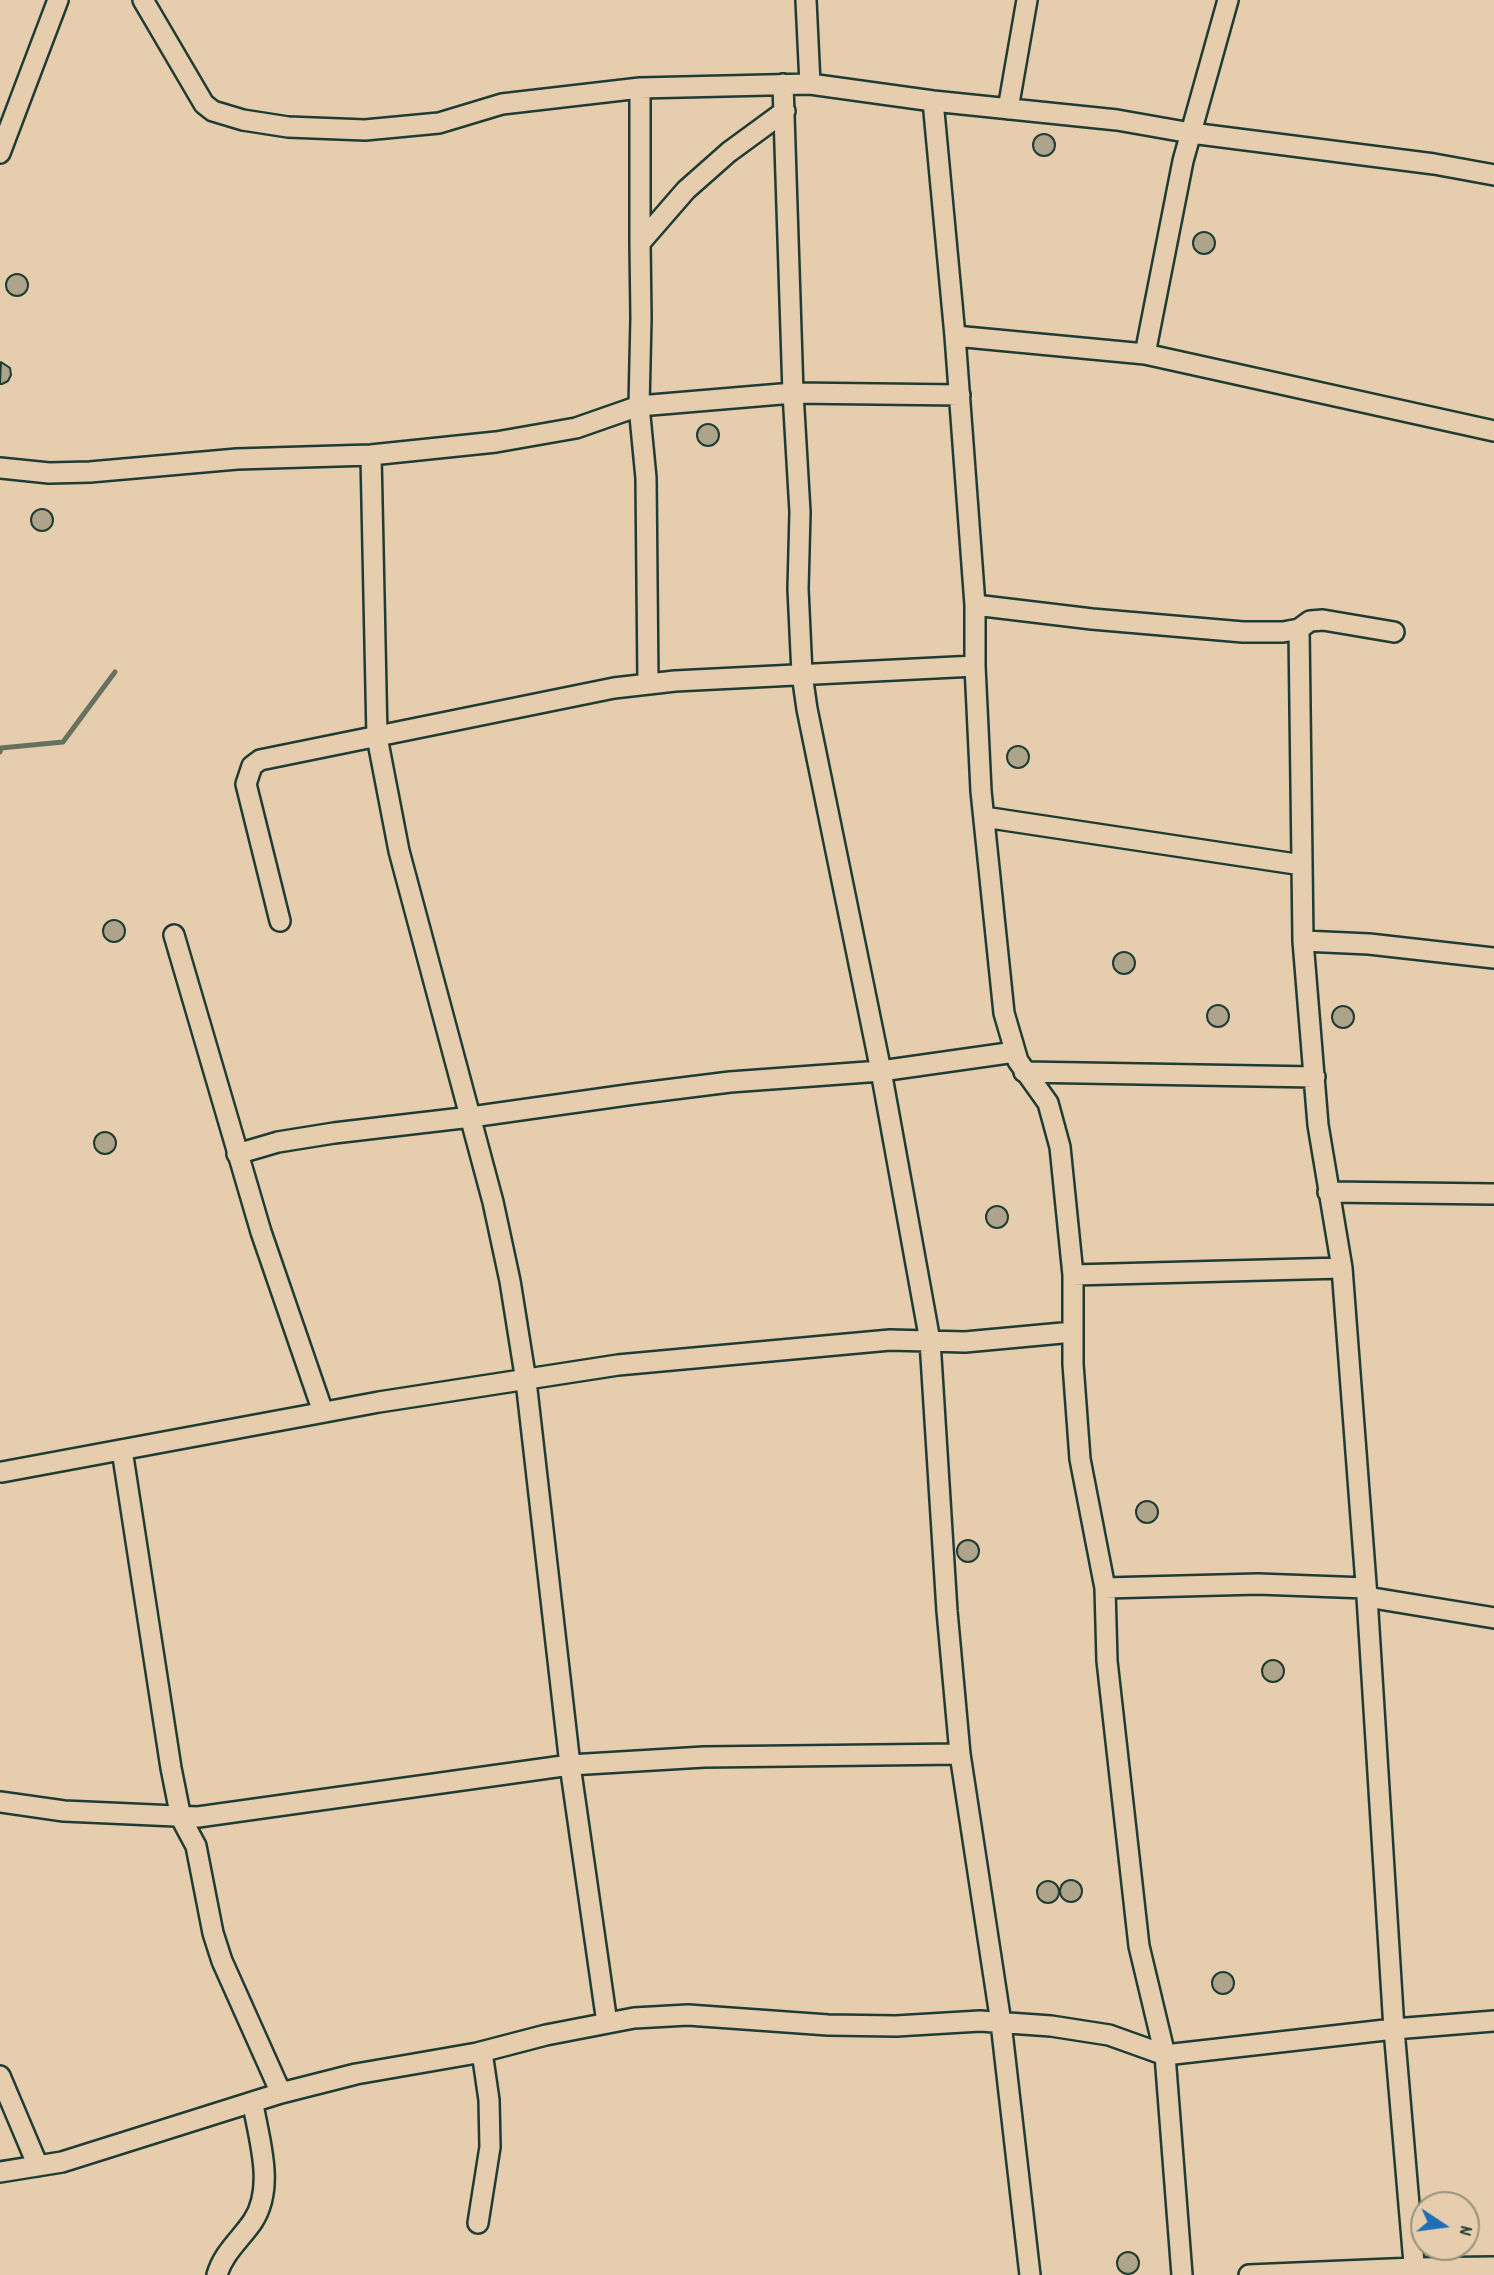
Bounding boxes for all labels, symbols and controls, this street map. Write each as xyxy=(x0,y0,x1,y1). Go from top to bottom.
north arrow xyxy=(1410,2191,1480,2261)
text: N xyxy=(1450,2223,1478,2238)

